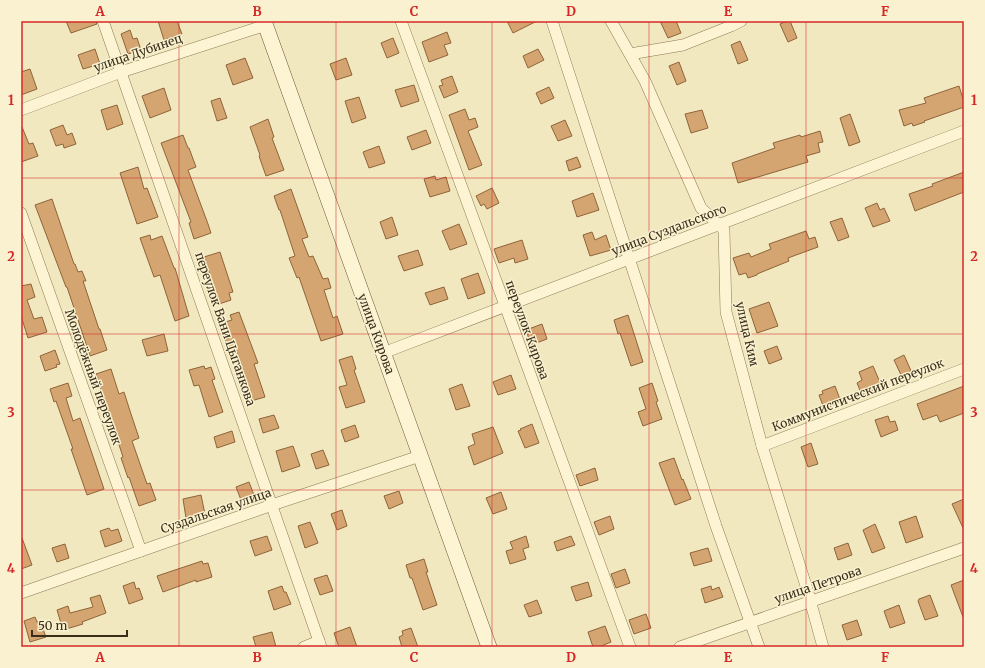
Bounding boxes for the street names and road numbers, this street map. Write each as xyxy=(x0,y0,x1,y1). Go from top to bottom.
street label: улица Дубинец xyxy=(92,30,184,75)
street label: улица Суздальского xyxy=(609,201,728,258)
street label: переулок Вани Цыганкова xyxy=(192,250,259,408)
street label: переулок Кирова xyxy=(503,278,553,382)
street label: улица Кирова xyxy=(355,291,398,377)
street label: улица Ким xyxy=(733,300,762,368)
street label: Молодёжный переулок xyxy=(62,307,125,447)
street label: Коммунистический переулок xyxy=(770,355,946,434)
street label: Суздальская улица xyxy=(159,484,274,536)
street label: улица Петрова xyxy=(772,562,864,606)

